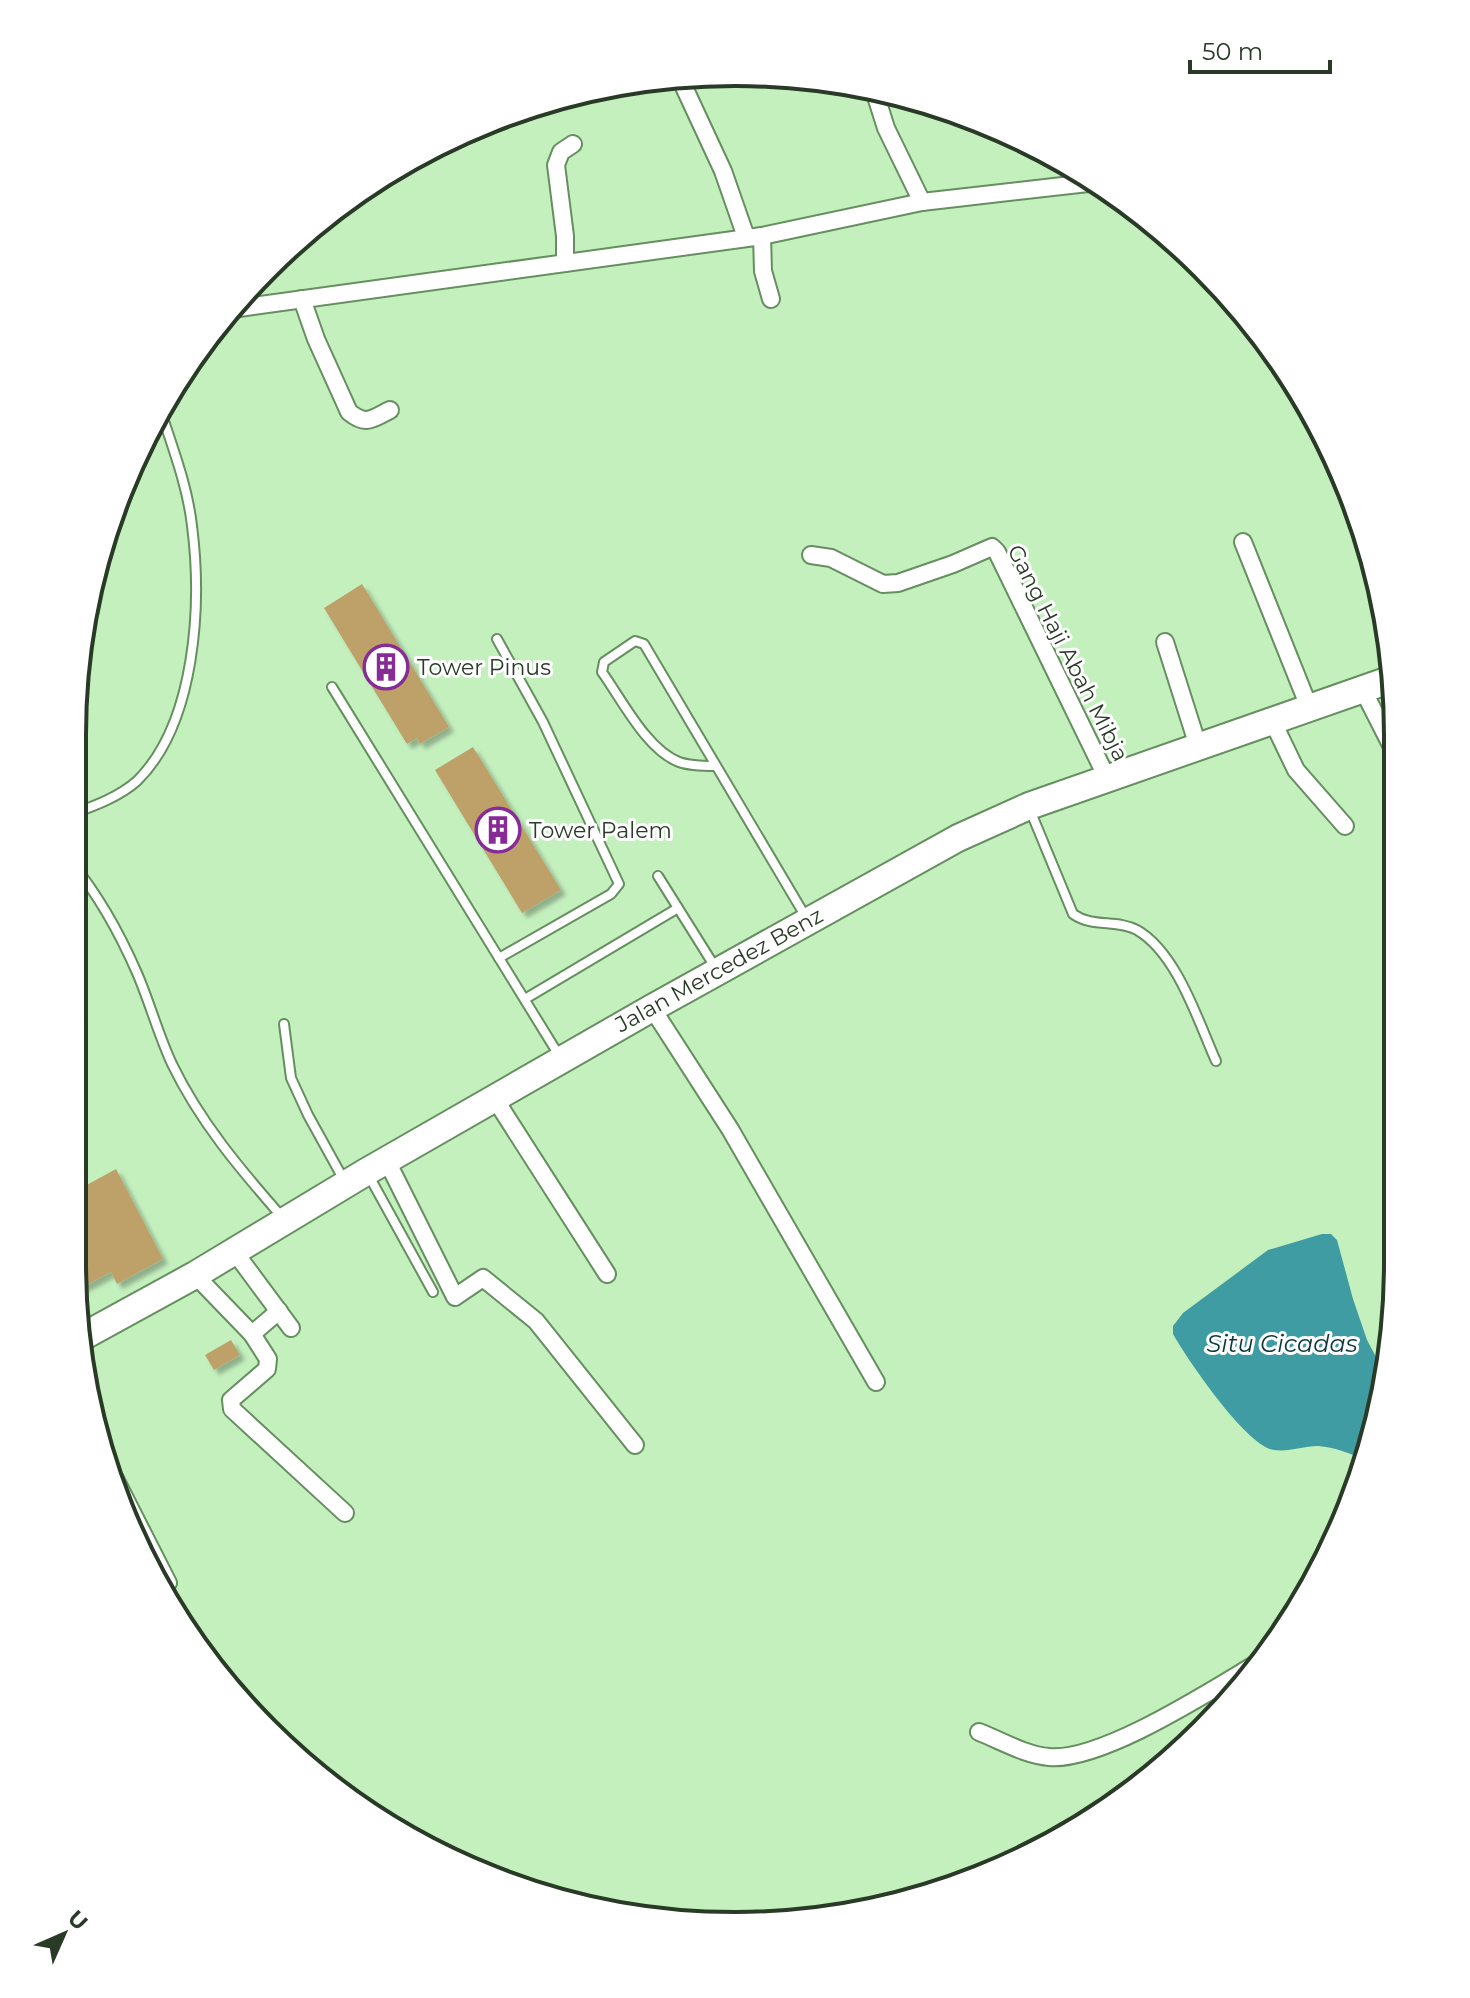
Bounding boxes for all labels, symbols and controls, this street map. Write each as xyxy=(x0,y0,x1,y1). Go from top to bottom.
scale bar xyxy=(1190,24,1330,74)
text: 50 m xyxy=(1202,37,1263,66)
street label: Gang Haji Abah Mibja xyxy=(1002,540,1134,766)
building icon: Tower Pinus xyxy=(362,643,410,691)
place label: Tower Pinus xyxy=(417,654,551,681)
building icon: Tower Palem xyxy=(474,806,522,854)
place label: Tower Palem xyxy=(529,817,672,844)
street label: Jalan Mercedez Benz xyxy=(610,902,827,1039)
water label: Situ Cicadas xyxy=(1207,1329,1358,1358)
north arrow xyxy=(24,1894,104,1974)
text: U xyxy=(62,1905,93,1936)

